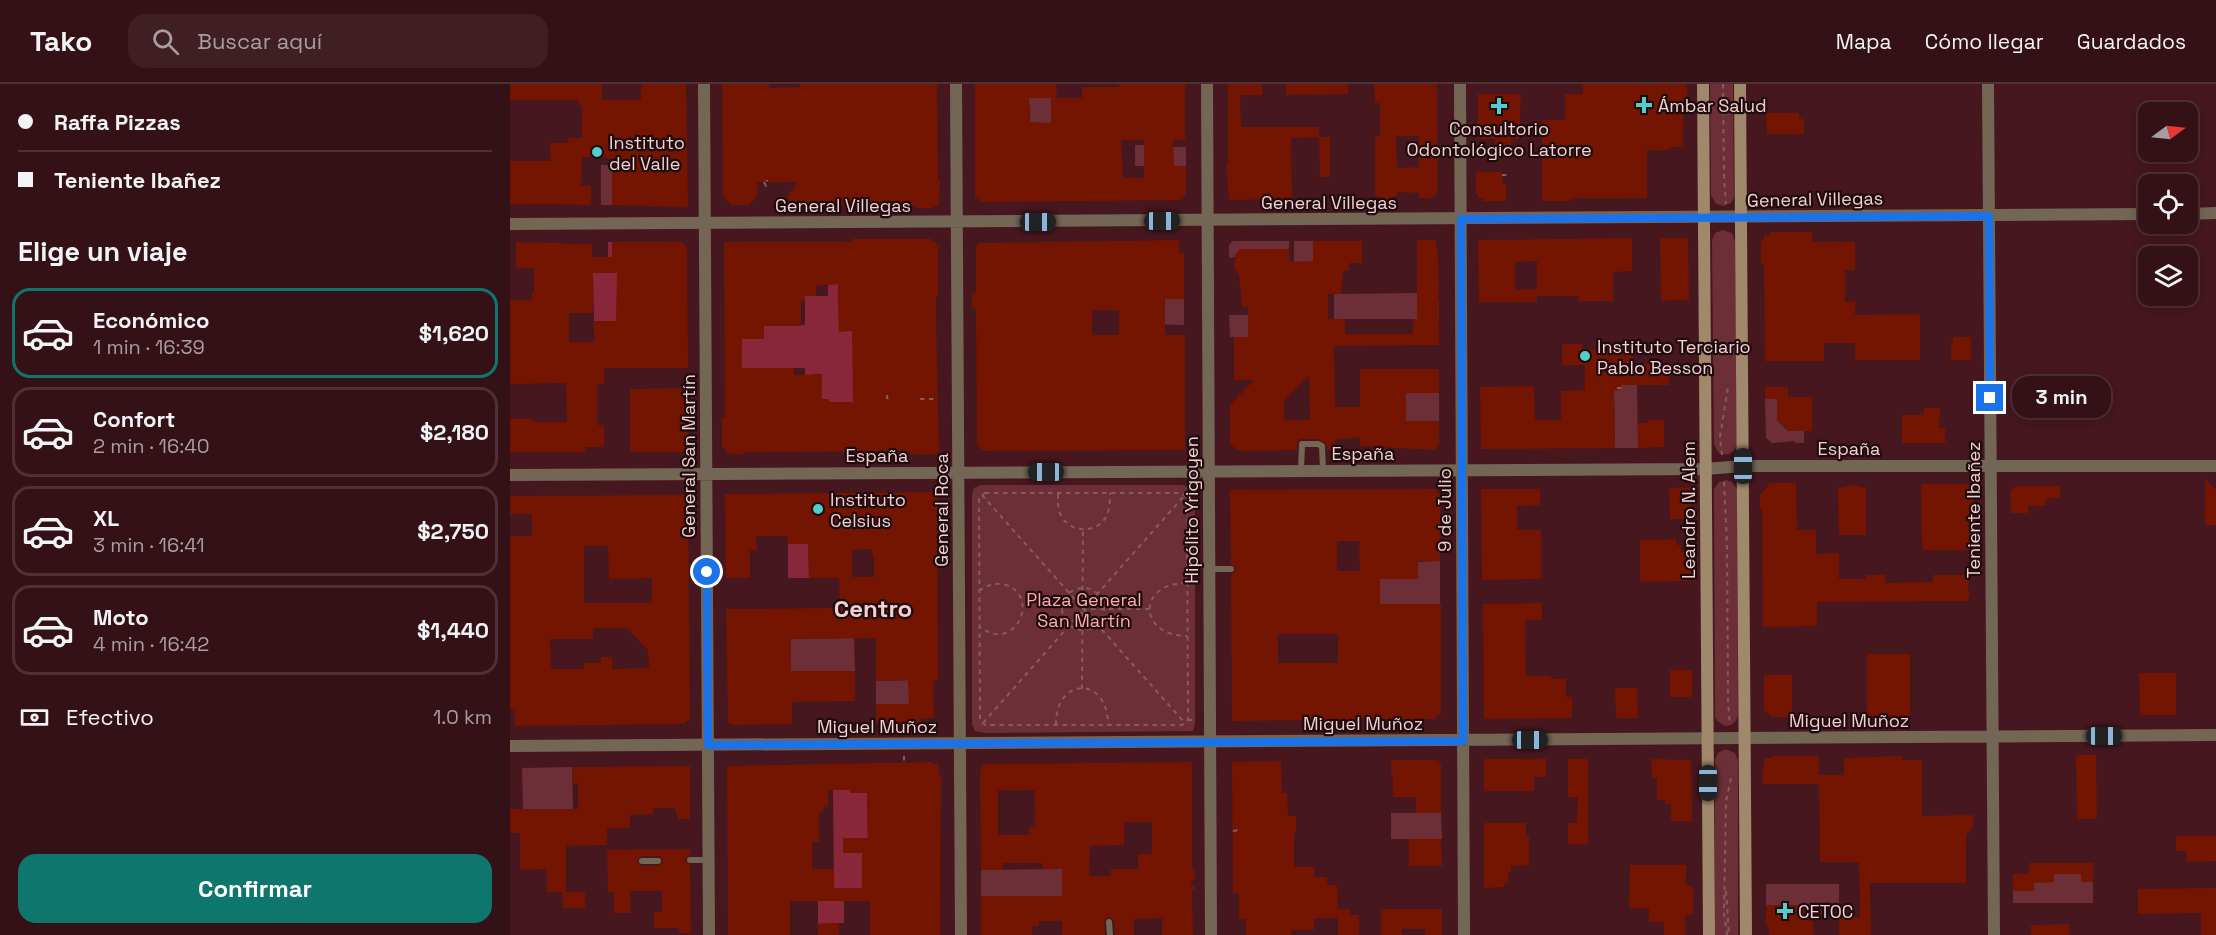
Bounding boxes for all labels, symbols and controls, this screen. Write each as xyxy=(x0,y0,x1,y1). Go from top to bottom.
search box xyxy=(128,14,548,68)
text: Tako xyxy=(30,23,92,59)
icon: search xyxy=(149,25,182,58)
text: Buscar aquí xyxy=(197,27,322,55)
text: Mapa xyxy=(1836,28,1892,55)
text: Cómo llegar xyxy=(1925,28,2044,55)
text: Guardados xyxy=(2077,28,2186,55)
place label: Ámbar Salud xyxy=(1658,94,1767,117)
marker: Ámbar Salud xyxy=(1635,96,1653,114)
marker: Consultorio Odontológico Latorre xyxy=(1490,97,1508,115)
north arrow xyxy=(2138,102,2198,162)
map controls xyxy=(2138,102,2198,306)
text: Raffa Pizzas xyxy=(54,108,181,136)
place label: Consultorio Odontológico Latorre xyxy=(1406,117,1592,161)
place label: Instituto del Valle xyxy=(609,131,685,175)
marker: Instituto del Valle xyxy=(590,145,604,159)
text: Teniente Ibañez xyxy=(54,166,221,194)
button: locate xyxy=(2138,174,2198,234)
street label: General Villegas xyxy=(1747,186,1883,212)
street label: General Villegas xyxy=(1261,191,1397,214)
street label: General Villegas xyxy=(775,194,911,217)
car xyxy=(1144,212,1180,230)
car xyxy=(1020,213,1056,231)
text: Elige un viaje xyxy=(18,234,188,269)
button: layers xyxy=(2138,246,2198,306)
icon: car xyxy=(21,306,75,360)
text: Económico xyxy=(93,306,210,334)
text: $1,620 xyxy=(419,319,489,347)
text: 1 min · 16:39 xyxy=(93,334,205,360)
place label: Instituto Terciario Pablo Besson xyxy=(1597,335,1751,379)
marker: Instituto Terciario Pablo Besson xyxy=(1578,349,1592,363)
street label: General San Martín xyxy=(677,374,700,538)
callout: 3 min xyxy=(2011,377,2110,419)
route end xyxy=(1976,384,2003,411)
text: 3 min xyxy=(2036,384,2087,410)
icon: car xyxy=(21,405,75,459)
text: Confort xyxy=(93,405,175,433)
text: $2,180 xyxy=(420,418,489,446)
text: 2 min · 16:40 xyxy=(93,433,210,459)
street label: Hipólito Yrigoyen xyxy=(1180,436,1203,584)
street label: España xyxy=(1818,437,1880,460)
street label: Leandro N. Alem xyxy=(1677,441,1700,579)
street label: España xyxy=(1332,442,1394,465)
street label: Teniente Ibañez xyxy=(1962,442,1985,578)
street label: España xyxy=(846,444,908,467)
car xyxy=(1734,448,1752,484)
street label: General Roca xyxy=(930,453,953,567)
car xyxy=(1028,463,1064,481)
street label: 9 de Julio xyxy=(1433,468,1456,552)
place label: Instituto Celsius xyxy=(830,488,906,532)
marker: Instituto Celsius xyxy=(811,502,825,516)
icon: car xyxy=(21,504,75,558)
text: XL xyxy=(93,504,119,532)
text: $2,750 xyxy=(417,517,489,545)
text: 3 min · 16:41 xyxy=(93,532,205,558)
route start xyxy=(693,558,720,585)
park label: Plaza General San Martín xyxy=(1026,588,1142,632)
district label: Centro xyxy=(834,593,912,624)
icon: car xyxy=(21,603,75,657)
text: Moto xyxy=(93,603,149,631)
text: $1,440 xyxy=(417,616,489,644)
text: 4 min · 16:42 xyxy=(93,631,209,657)
icon: cash xyxy=(18,701,51,734)
text: Efectivo xyxy=(66,703,154,731)
text: 1.0 km xyxy=(433,704,492,730)
street label: Miguel Muñoz xyxy=(1789,709,1909,732)
street label: Miguel Muñoz xyxy=(1303,712,1423,735)
street label: Miguel Muñoz xyxy=(817,715,937,738)
car xyxy=(2086,727,2122,745)
car xyxy=(1512,731,1548,749)
car xyxy=(1699,765,1717,801)
button: Confirmar xyxy=(18,854,492,923)
place label: CETOC xyxy=(1798,900,1853,923)
marker: CETOC xyxy=(1776,902,1794,920)

